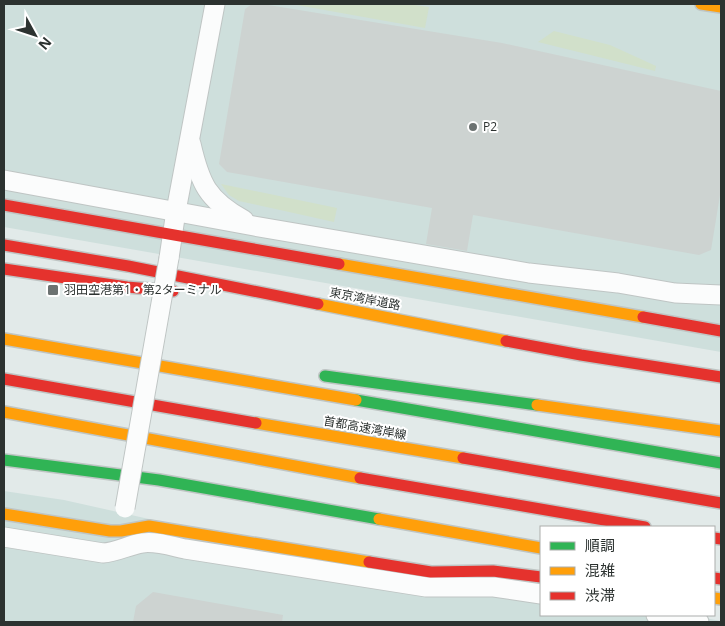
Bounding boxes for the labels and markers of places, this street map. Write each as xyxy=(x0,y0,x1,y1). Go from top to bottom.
place label: P2 xyxy=(483,118,497,135)
marker: P2 xyxy=(467,121,479,133)
place label: 羽田空港第1・第2ターミナル xyxy=(64,281,222,298)
marker: 羽田空港第1・第2ターミナル xyxy=(46,283,60,297)

